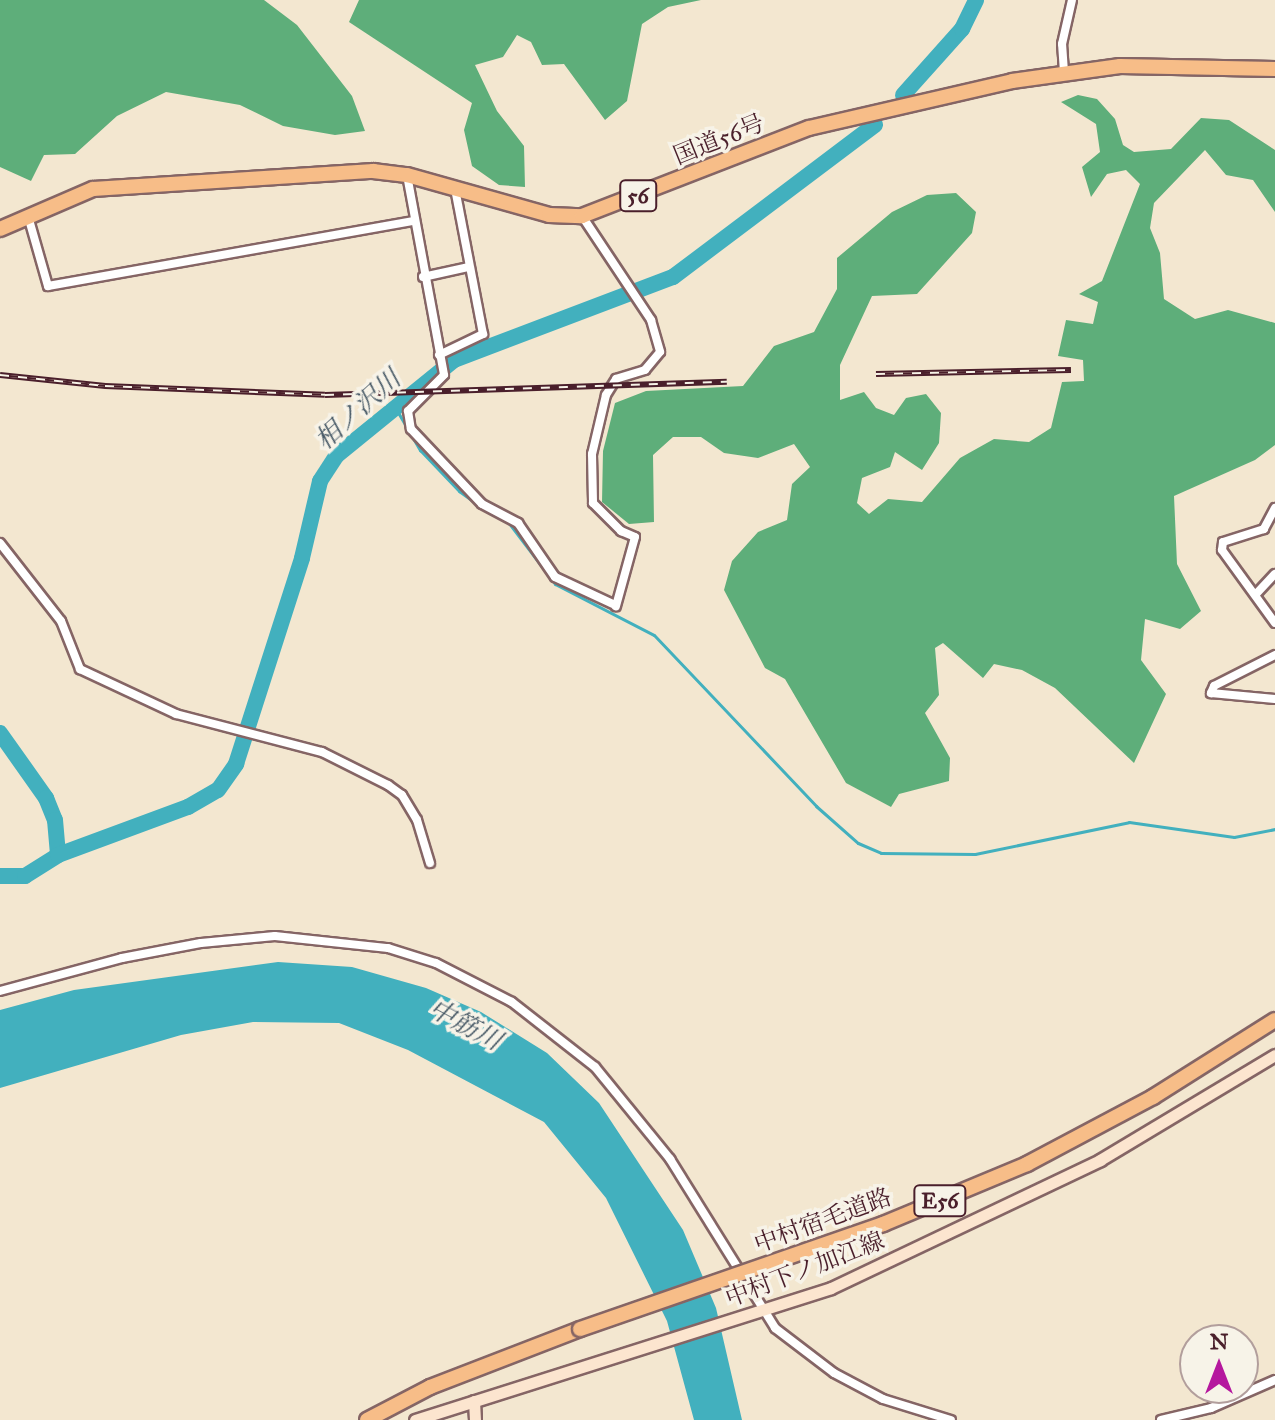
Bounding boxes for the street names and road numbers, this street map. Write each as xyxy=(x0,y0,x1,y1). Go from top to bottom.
street label: 国道56号 xyxy=(669,109,769,171)
road number: 56 xyxy=(618,178,658,214)
street label: 中村宿毛道路 xyxy=(750,1183,896,1259)
road number: E56 xyxy=(912,1183,968,1219)
street label: 中村下ノ加江線 xyxy=(721,1226,889,1314)

